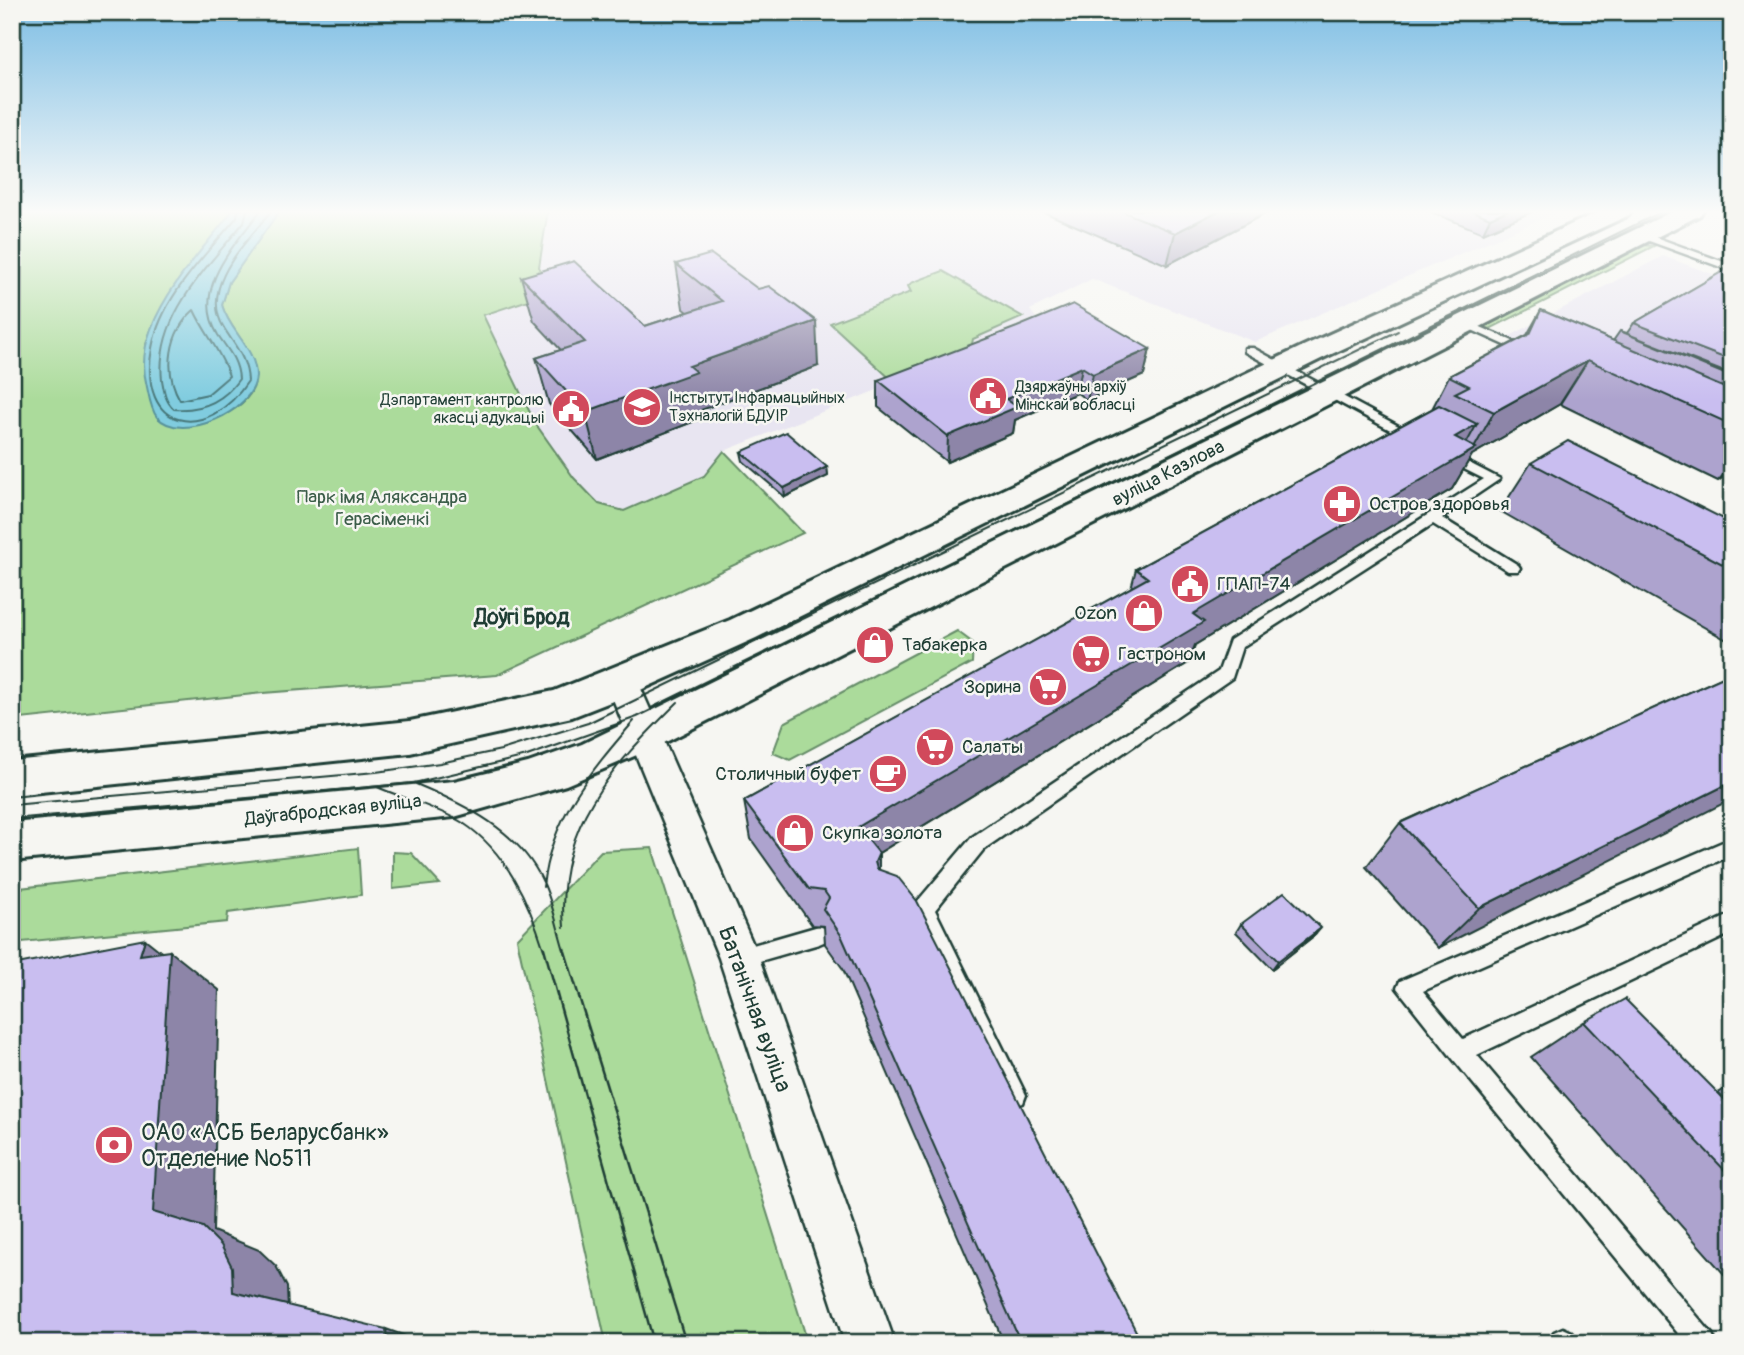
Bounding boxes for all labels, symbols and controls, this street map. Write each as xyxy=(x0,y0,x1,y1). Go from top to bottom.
public building icon: Дзяржаўны архіў Мінскай вобласці xyxy=(967,375,1009,417)
place label: Дзяржаўны архіў Мінскай вобласці xyxy=(1014,377,1135,415)
school or university icon: Інстытут Інфармацыйных Тэхналогій БДУІР xyxy=(621,386,663,428)
public building icon: Дэпартамент кантролю якасці адукацыі xyxy=(550,388,592,430)
place label: Інстытут Інфармацыйных Тэхналогій БДУІР xyxy=(669,388,845,426)
place label: Дэпартамент кантролю якасці адукацыі xyxy=(380,390,544,428)
street label: вуліца Казлова xyxy=(1108,434,1228,512)
pharmacy icon: Остров здоровья xyxy=(1321,483,1363,525)
park label: Парк імя Аляксандра Герасіменкі xyxy=(297,485,467,531)
place label: Остров здоровья xyxy=(1369,492,1510,516)
public building icon: ГПАП-74 xyxy=(1169,563,1211,605)
place label: ГПАП-74 xyxy=(1217,572,1290,596)
shop icon: Ozon xyxy=(1123,592,1165,634)
place label: Ozon xyxy=(1074,601,1117,625)
district label: Доўгі Брод xyxy=(473,604,570,631)
shop icon: Табакерка xyxy=(854,624,896,666)
place label: Табакерка xyxy=(902,633,987,657)
supermarket icon: Гастроном xyxy=(1070,633,1112,675)
place label: Гастроном xyxy=(1118,642,1206,666)
supermarket icon: Зорина xyxy=(1027,666,1069,708)
place label: Зорина xyxy=(964,675,1021,699)
supermarket icon: Салаты xyxy=(914,726,956,768)
place label: Салаты xyxy=(962,735,1023,759)
cafe icon: Столичный буфет xyxy=(867,753,909,795)
place label: Столичный буфет xyxy=(715,762,861,786)
street label: Даўгабродская вуліца xyxy=(242,789,423,831)
shop icon: Скупка золота xyxy=(774,812,816,854)
place label: Скупка золота xyxy=(822,821,942,845)
street label: Батанічная вуліца xyxy=(712,922,798,1096)
place label: ОАО «АСБ Беларусбанк» Отделение №511 xyxy=(141,1118,389,1173)
bank icon: ОАО «АСБ Беларусбанк» Отделение №511 xyxy=(93,1124,135,1166)

